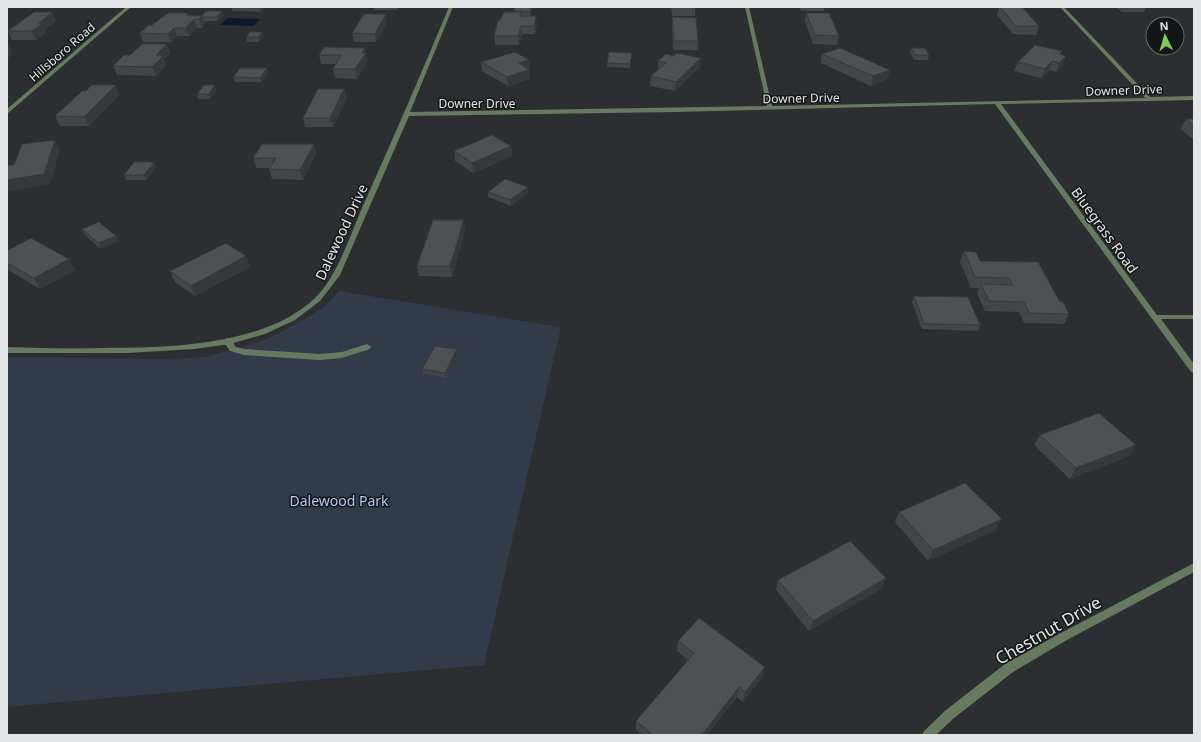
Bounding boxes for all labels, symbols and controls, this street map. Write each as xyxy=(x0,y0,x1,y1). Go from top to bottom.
north arrow xyxy=(1145,16,1185,56)
text: N xyxy=(1159,18,1169,33)
street label: Hillsboro Road xyxy=(25,19,99,85)
street label: Downer Drive xyxy=(1085,80,1163,100)
street label: Downer Drive xyxy=(762,89,840,107)
street label: Downer Drive xyxy=(438,95,516,112)
street label: Dalewood Drive xyxy=(310,181,372,283)
street label: Bluegrass Road xyxy=(1067,183,1143,277)
park label: Dalewood Park xyxy=(289,491,389,510)
street label: Chestnut Drive xyxy=(991,590,1105,670)

